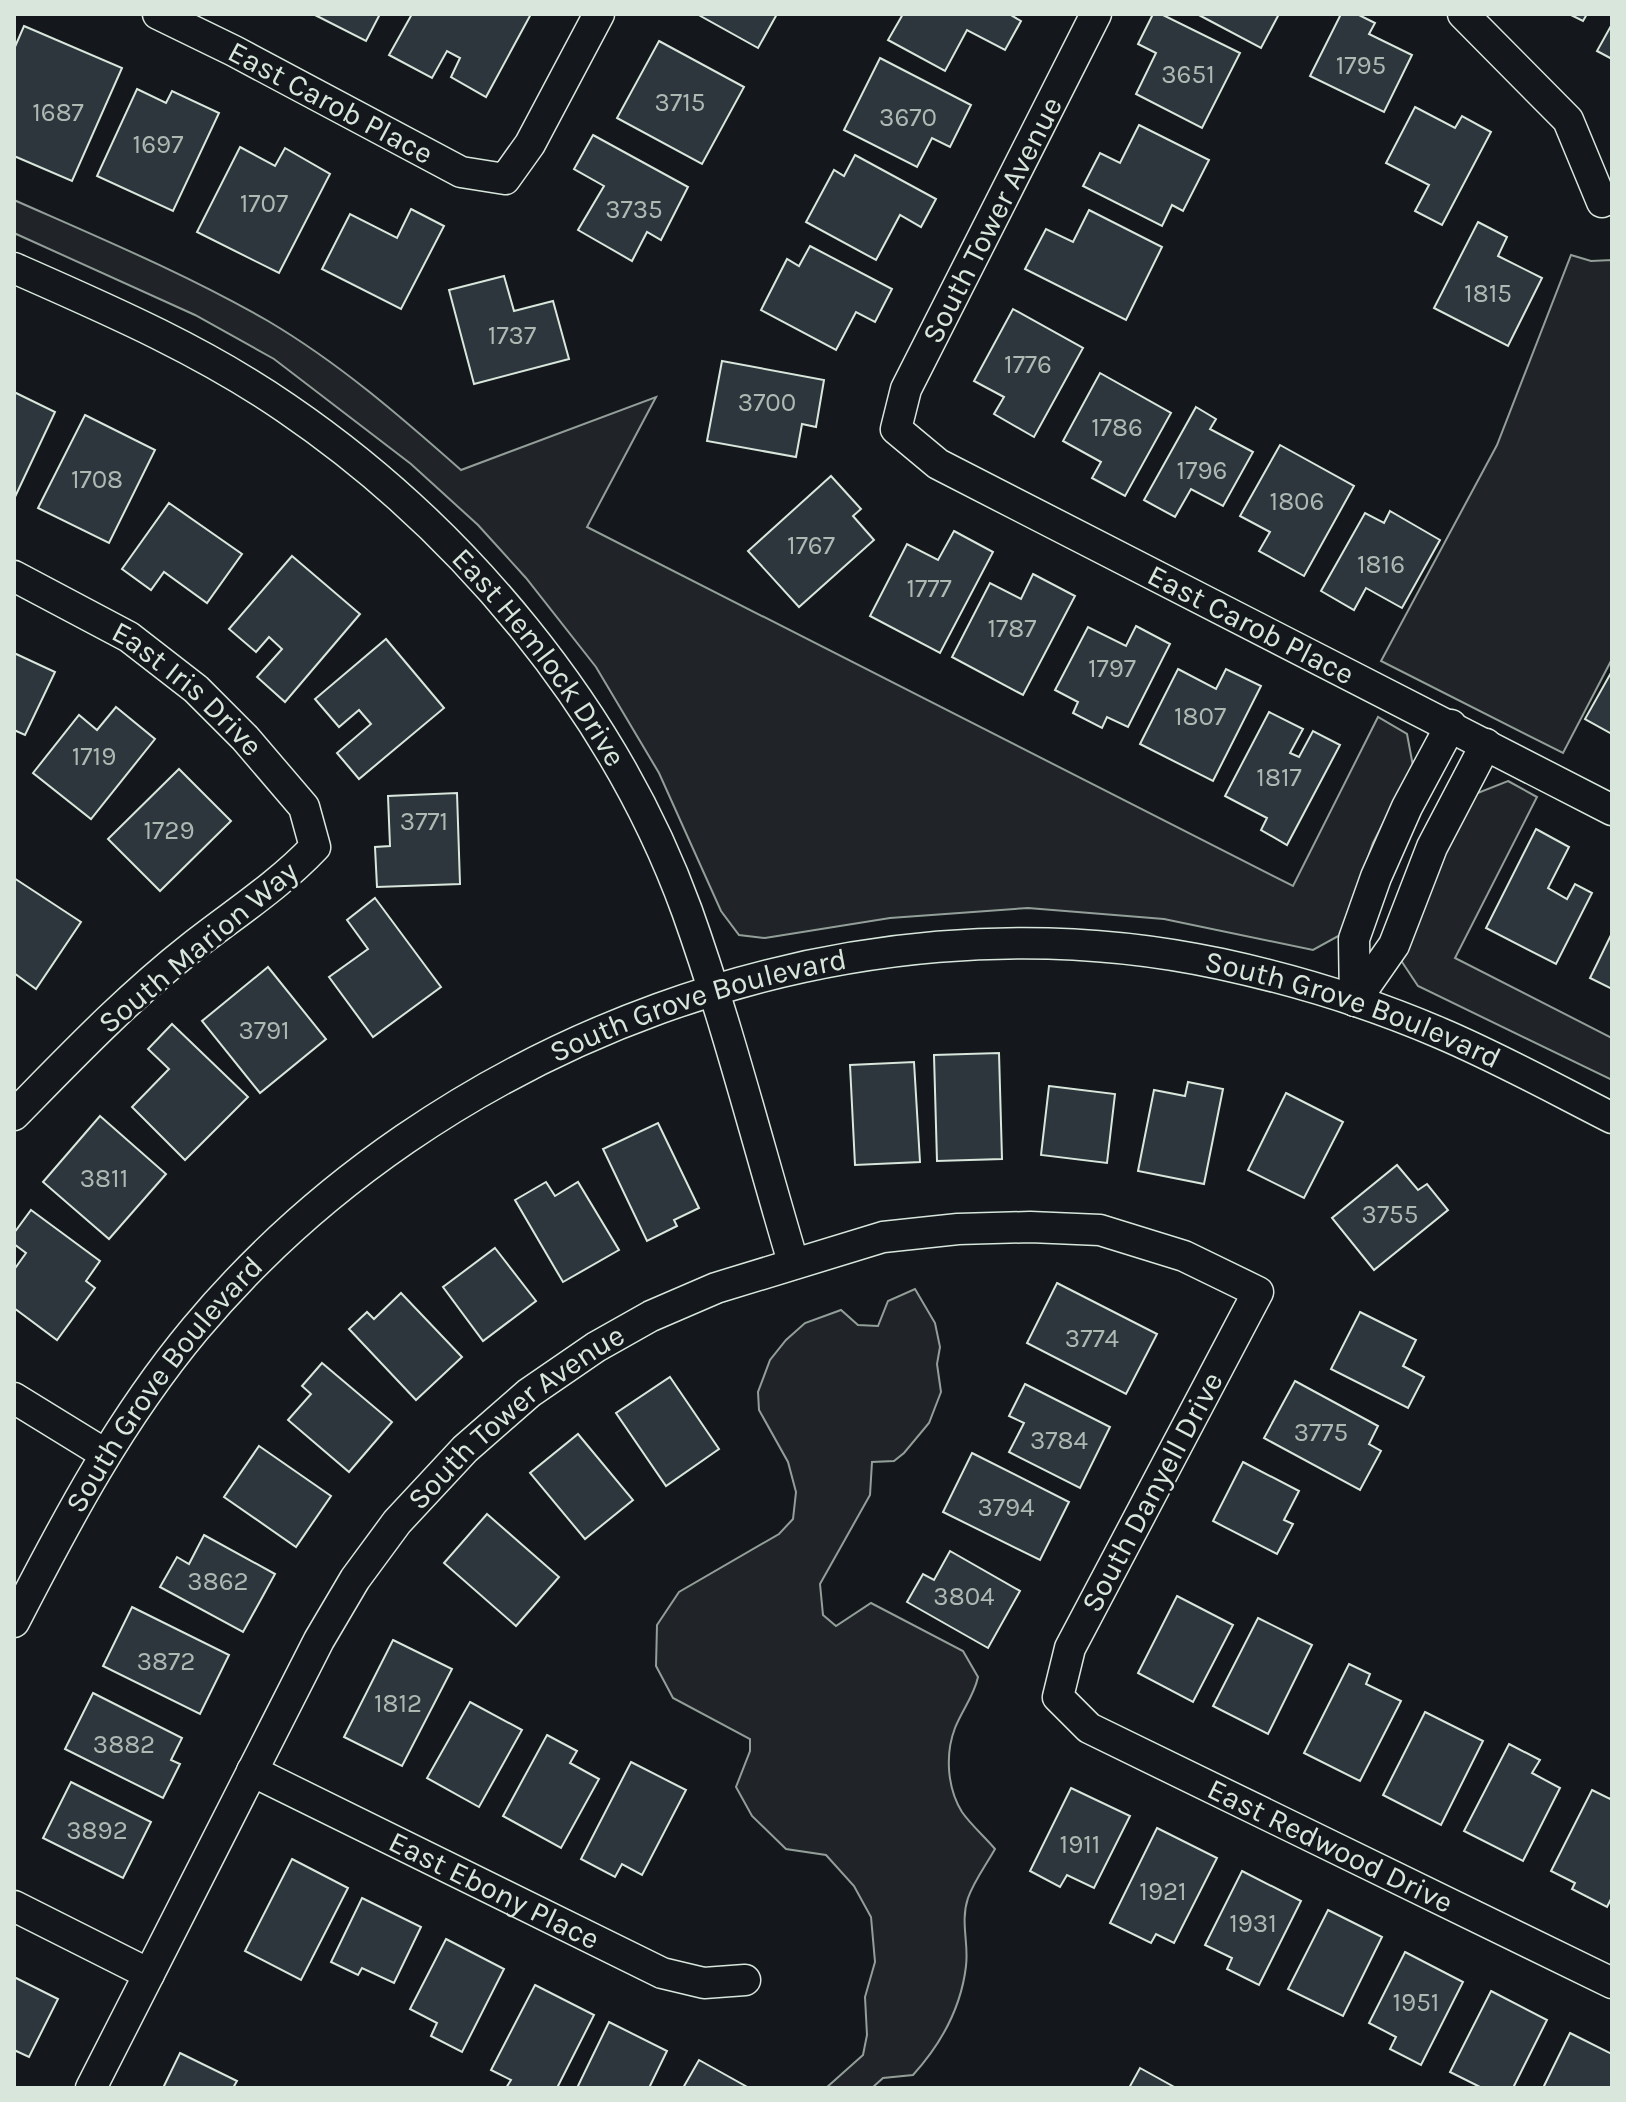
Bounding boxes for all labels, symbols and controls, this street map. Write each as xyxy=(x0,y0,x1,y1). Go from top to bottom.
street label: East Carob Place xyxy=(222,33,439,172)
house number: 1795 xyxy=(1336,50,1386,81)
house number: 3651 xyxy=(1161,59,1215,90)
house number: 3715 xyxy=(655,87,705,118)
street label: South Tower Avenue xyxy=(914,91,1070,349)
house number: 1687 xyxy=(32,97,84,128)
house number: 3670 xyxy=(879,102,937,133)
house number: 1697 xyxy=(133,129,183,160)
house number: 1707 xyxy=(240,188,288,219)
house number: 3735 xyxy=(605,194,663,225)
house number: 1815 xyxy=(1464,278,1512,309)
house number: 1737 xyxy=(488,320,536,351)
house number: 1776 xyxy=(1004,349,1052,380)
house number: 3700 xyxy=(738,387,796,418)
house number: 1786 xyxy=(1091,412,1143,443)
house number: 1796 xyxy=(1177,455,1227,486)
house number: 1708 xyxy=(71,464,123,495)
house number: 1806 xyxy=(1270,486,1324,517)
house number: 1767 xyxy=(787,530,835,561)
street label: East Hemlock Drive xyxy=(445,540,633,773)
house number: 1816 xyxy=(1357,549,1405,580)
street label: East Carob Place xyxy=(1142,557,1360,692)
house number: 1777 xyxy=(906,573,952,604)
street label: East Iris Drive xyxy=(106,613,270,763)
house number: 1787 xyxy=(988,613,1036,644)
house number: 1797 xyxy=(1088,653,1136,684)
house number: 1807 xyxy=(1174,701,1226,732)
house number: 1719 xyxy=(72,741,116,772)
house number: 1817 xyxy=(1256,762,1302,793)
house number: 3771 xyxy=(400,806,448,837)
house number: 1729 xyxy=(144,815,194,846)
street label: South Marion Way xyxy=(91,853,305,1041)
street label: South Grove Boulevard xyxy=(544,941,849,1070)
street label: South Grove Boulevard xyxy=(1202,943,1507,1076)
house number: 3791 xyxy=(238,1015,290,1046)
house number: 3811 xyxy=(80,1163,128,1194)
house number: 3755 xyxy=(1362,1199,1418,1230)
street label: South Grove Boulevard xyxy=(58,1248,270,1519)
street label: South Tower Avenue xyxy=(400,1317,631,1517)
house number: 3774 xyxy=(1065,1323,1119,1354)
street label: South Danyell Drive xyxy=(1073,1366,1231,1618)
house number: 3775 xyxy=(1294,1417,1348,1448)
house number: 3784 xyxy=(1030,1425,1088,1456)
house number: 3794 xyxy=(977,1492,1035,1523)
house number: 3862 xyxy=(187,1566,249,1597)
house number: 3804 xyxy=(933,1581,995,1612)
house number: 3872 xyxy=(137,1646,195,1677)
house number: 1812 xyxy=(374,1688,422,1719)
house number: 3882 xyxy=(93,1729,155,1760)
street label: East Redwood Drive xyxy=(1202,1771,1459,1921)
house number: 3892 xyxy=(66,1815,128,1846)
street label: East Ebony Place xyxy=(383,1823,605,1957)
house number: 1911 xyxy=(1060,1829,1100,1860)
house number: 1921 xyxy=(1139,1876,1187,1907)
house number: 1931 xyxy=(1229,1908,1277,1939)
house number: 1951 xyxy=(1393,1987,1439,2018)

